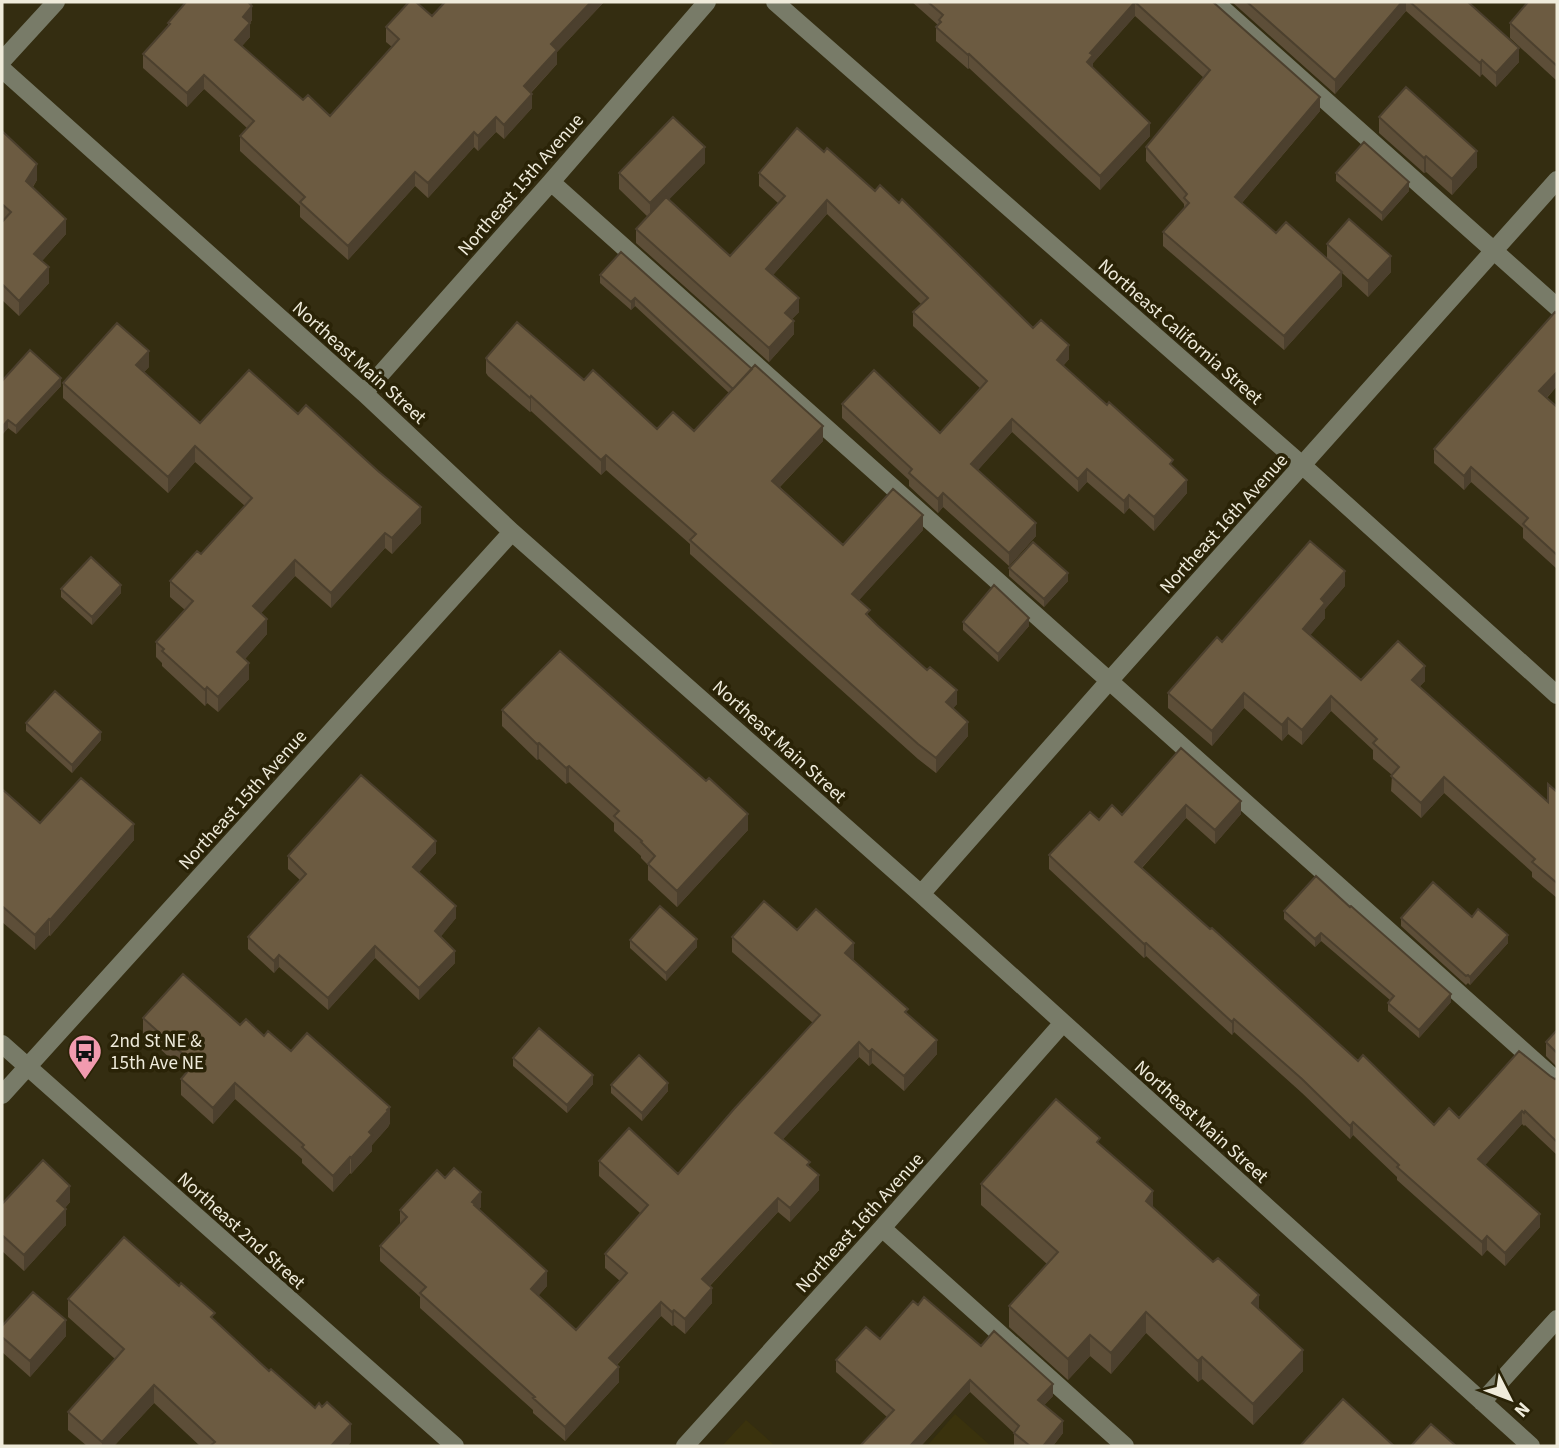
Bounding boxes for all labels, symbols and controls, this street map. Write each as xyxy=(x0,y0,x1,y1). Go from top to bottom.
street label: Northeast 15th Avenue xyxy=(452,108,591,262)
street label: Northeast California Street xyxy=(1092,253,1269,412)
street label: Northeast Main Street xyxy=(286,295,432,431)
street label: Northeast 16th Avenue xyxy=(1154,448,1295,600)
street label: Northeast Main Street xyxy=(706,674,852,810)
street label: Northeast 15th Avenue xyxy=(173,724,314,876)
place label: 2nd St NE & 15th Ave NE xyxy=(110,1028,204,1077)
bus stop icon: 2nd St NE & 15th Ave NE xyxy=(66,1032,104,1081)
street label: Northeast Main Street xyxy=(1128,1054,1274,1190)
street label: Northeast 16th Avenue xyxy=(790,1147,931,1299)
street label: Northeast 2nd Street xyxy=(171,1166,311,1296)
north arrow xyxy=(1475,1364,1545,1434)
text: N xyxy=(1507,1396,1536,1423)

